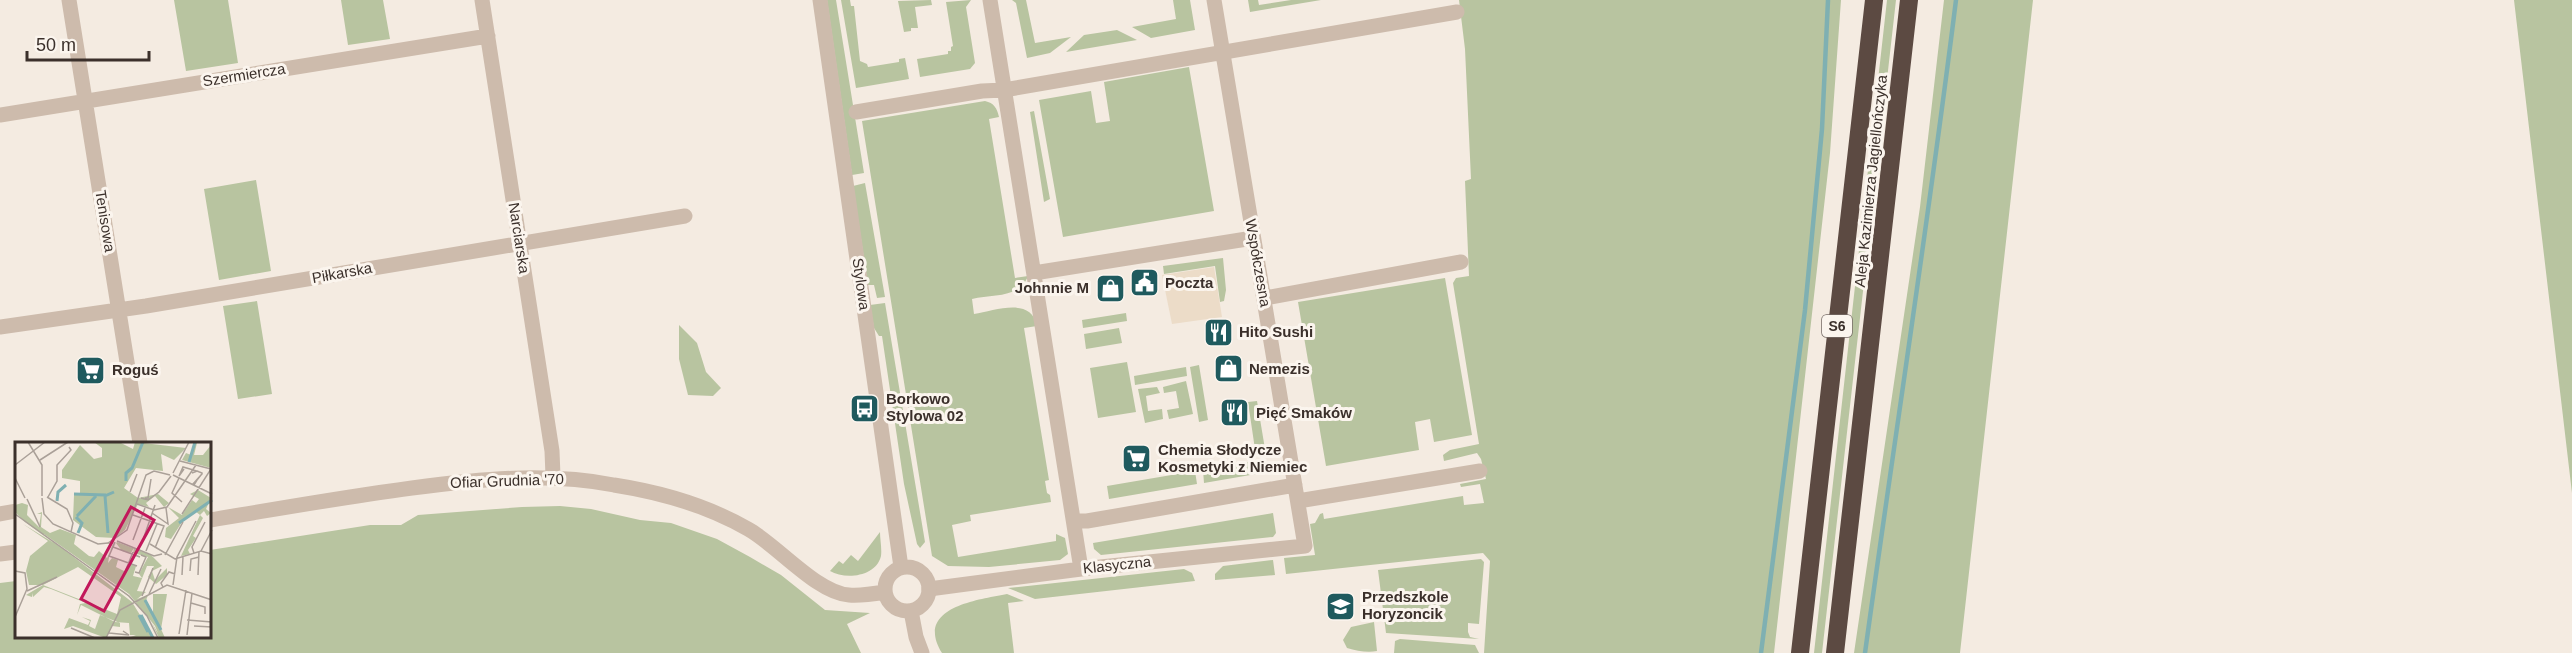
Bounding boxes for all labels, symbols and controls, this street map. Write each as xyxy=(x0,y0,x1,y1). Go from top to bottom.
scale bar xyxy=(27,24,148,62)
text: 50 m xyxy=(36,35,76,55)
street label: Szermiercza xyxy=(201,59,287,89)
street label: Aleja Kazimierza Jagiellończyka xyxy=(1851,73,1890,288)
street label: Tenisowa xyxy=(92,189,119,254)
street label: Narciarska xyxy=(505,201,534,275)
street label: Współczesna xyxy=(1242,218,1275,309)
street label: Stylowa xyxy=(849,257,874,312)
street label: Piłkarska xyxy=(310,259,374,286)
public building icon: Poczta xyxy=(1128,267,1160,299)
shop icon: Johnnie M xyxy=(1094,272,1126,304)
place label: Poczta xyxy=(1165,274,1214,291)
place label: Johnnie M xyxy=(1015,279,1089,296)
road number: S6 xyxy=(1822,315,1852,337)
restaurant icon: Hito Sushi xyxy=(1202,316,1234,348)
place label: Hito Sushi xyxy=(1239,323,1313,340)
shop icon: Nemezis xyxy=(1212,353,1244,385)
supermarket icon: Roguś xyxy=(75,354,107,386)
place label: Nemezis xyxy=(1249,360,1310,377)
place label: Roguś xyxy=(112,361,159,378)
place label: Borkowo Stylowa 02 xyxy=(886,390,964,424)
bus stop icon: Borkowo Stylowa 02 xyxy=(849,392,881,424)
restaurant icon: Pięć Smaków xyxy=(1219,397,1251,429)
place label: Pięć Smaków xyxy=(1256,404,1352,421)
place label: Chemia Słodycze Kosmetyki z Niemiec xyxy=(1158,441,1307,475)
inset map xyxy=(15,442,212,638)
supermarket icon: Chemia Słodycze Kosmetyki z Niemiec xyxy=(1121,443,1153,475)
street label: Ofiar Grudnia '70 xyxy=(450,470,564,491)
street label: Klasyczna xyxy=(1082,552,1152,577)
place label: Przedszkole Horyzoncik xyxy=(1362,588,1449,622)
school or university icon: Przedszkole Horyzoncik xyxy=(1325,590,1357,622)

